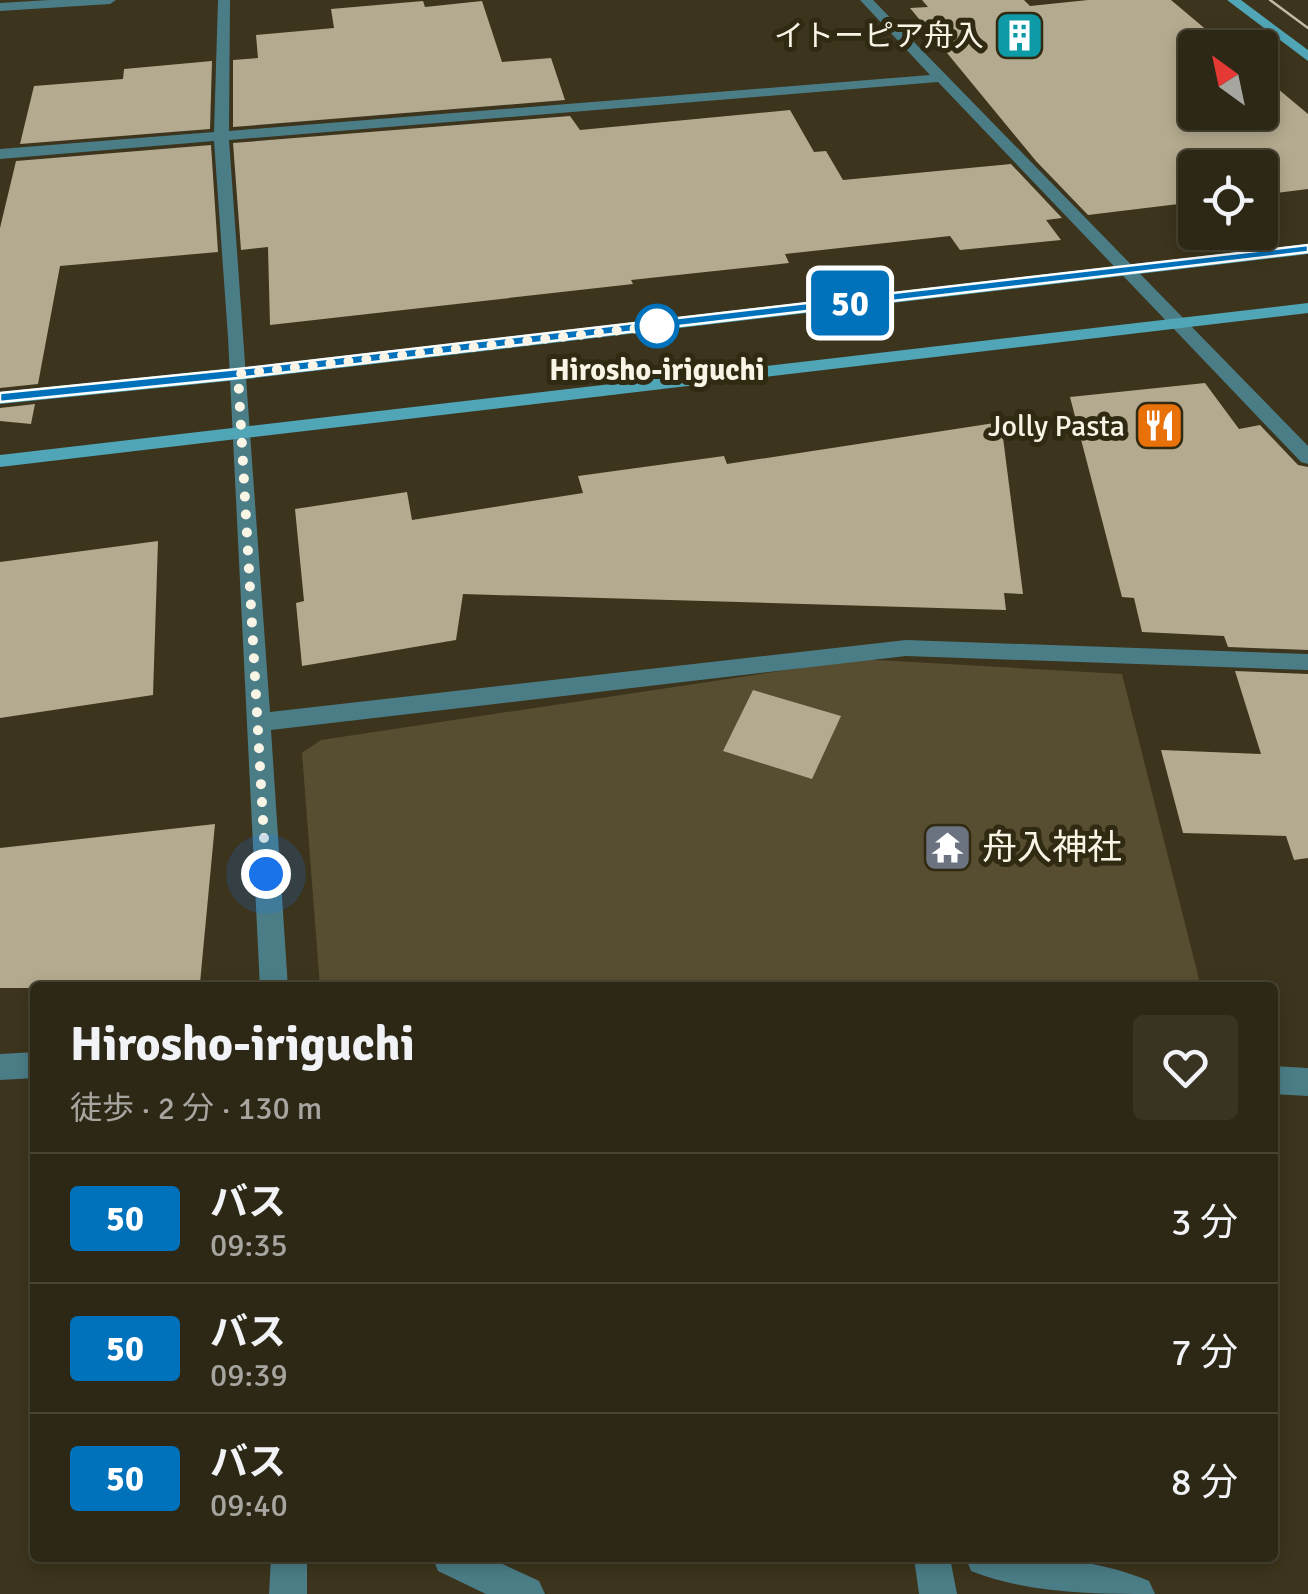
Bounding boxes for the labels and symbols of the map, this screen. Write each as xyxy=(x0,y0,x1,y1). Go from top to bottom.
building icon: イトーピア舟入 xyxy=(993,10,1045,62)
place label: イトーピア舟入 xyxy=(774,18,984,55)
north arrow xyxy=(1178,30,1278,130)
line badge: 50 xyxy=(805,270,895,336)
marker: Hirosho-iriguchi xyxy=(636,305,678,347)
place label: Hirosho-iriguchi xyxy=(549,352,765,389)
restaurant icon: Jolly Pasta xyxy=(1134,400,1186,452)
place label: Jolly Pasta xyxy=(988,408,1125,445)
temple icon: 舟入神社 xyxy=(921,821,973,873)
place label: 舟入神社 xyxy=(982,826,1122,869)
your location xyxy=(241,849,291,899)

